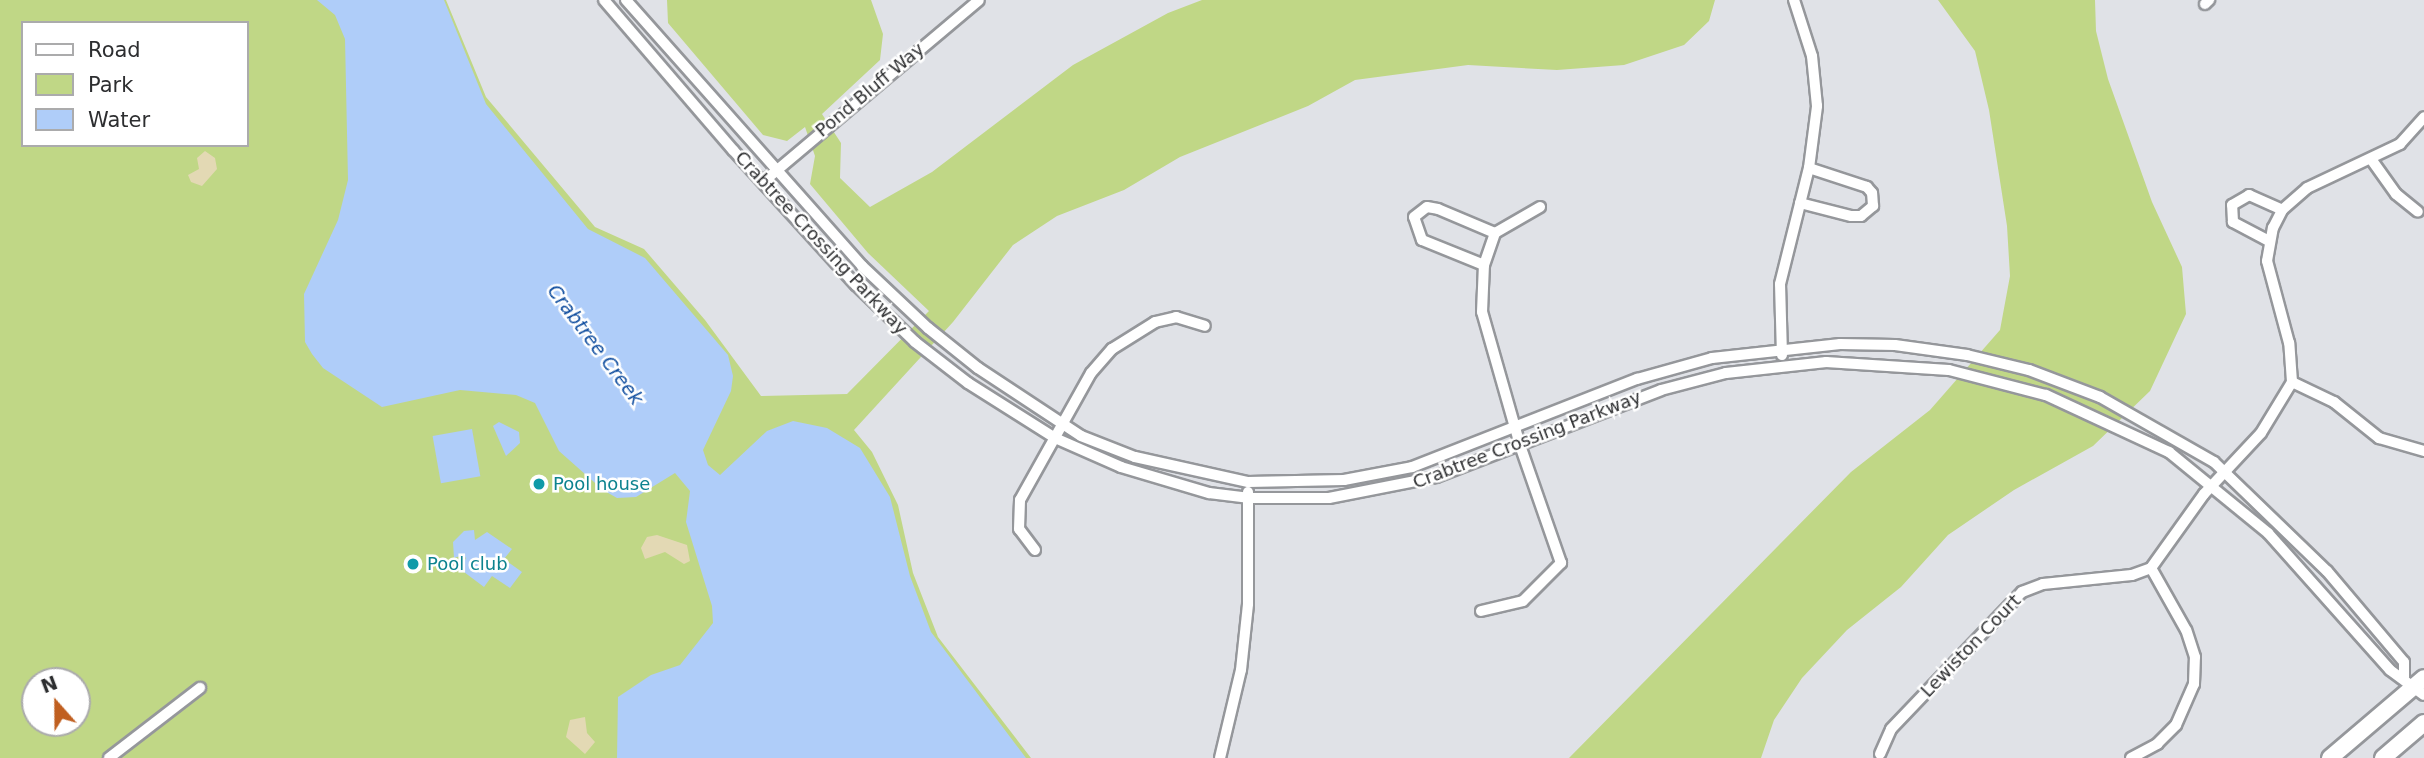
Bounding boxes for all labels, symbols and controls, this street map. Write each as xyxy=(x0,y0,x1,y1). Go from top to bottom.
legend xyxy=(21,21,248,147)
text: Road xyxy=(88,38,141,62)
street label: Pond Bluff Way xyxy=(811,38,929,142)
text: Park xyxy=(88,73,133,97)
text: Water xyxy=(88,108,150,132)
street label: Crabtree Crossing Parkway xyxy=(730,147,912,339)
water label: Crabtree Creek xyxy=(542,280,648,410)
street label: Crabtree Crossing Parkway xyxy=(1410,386,1644,494)
place label: Pool house xyxy=(553,473,650,495)
marker: Pool house xyxy=(531,476,547,492)
place label: Pool club xyxy=(427,553,508,575)
marker: Pool club xyxy=(405,556,421,572)
street label: Lewiston Court xyxy=(1917,590,2025,702)
north arrow xyxy=(21,667,91,737)
text: N xyxy=(38,671,61,697)

